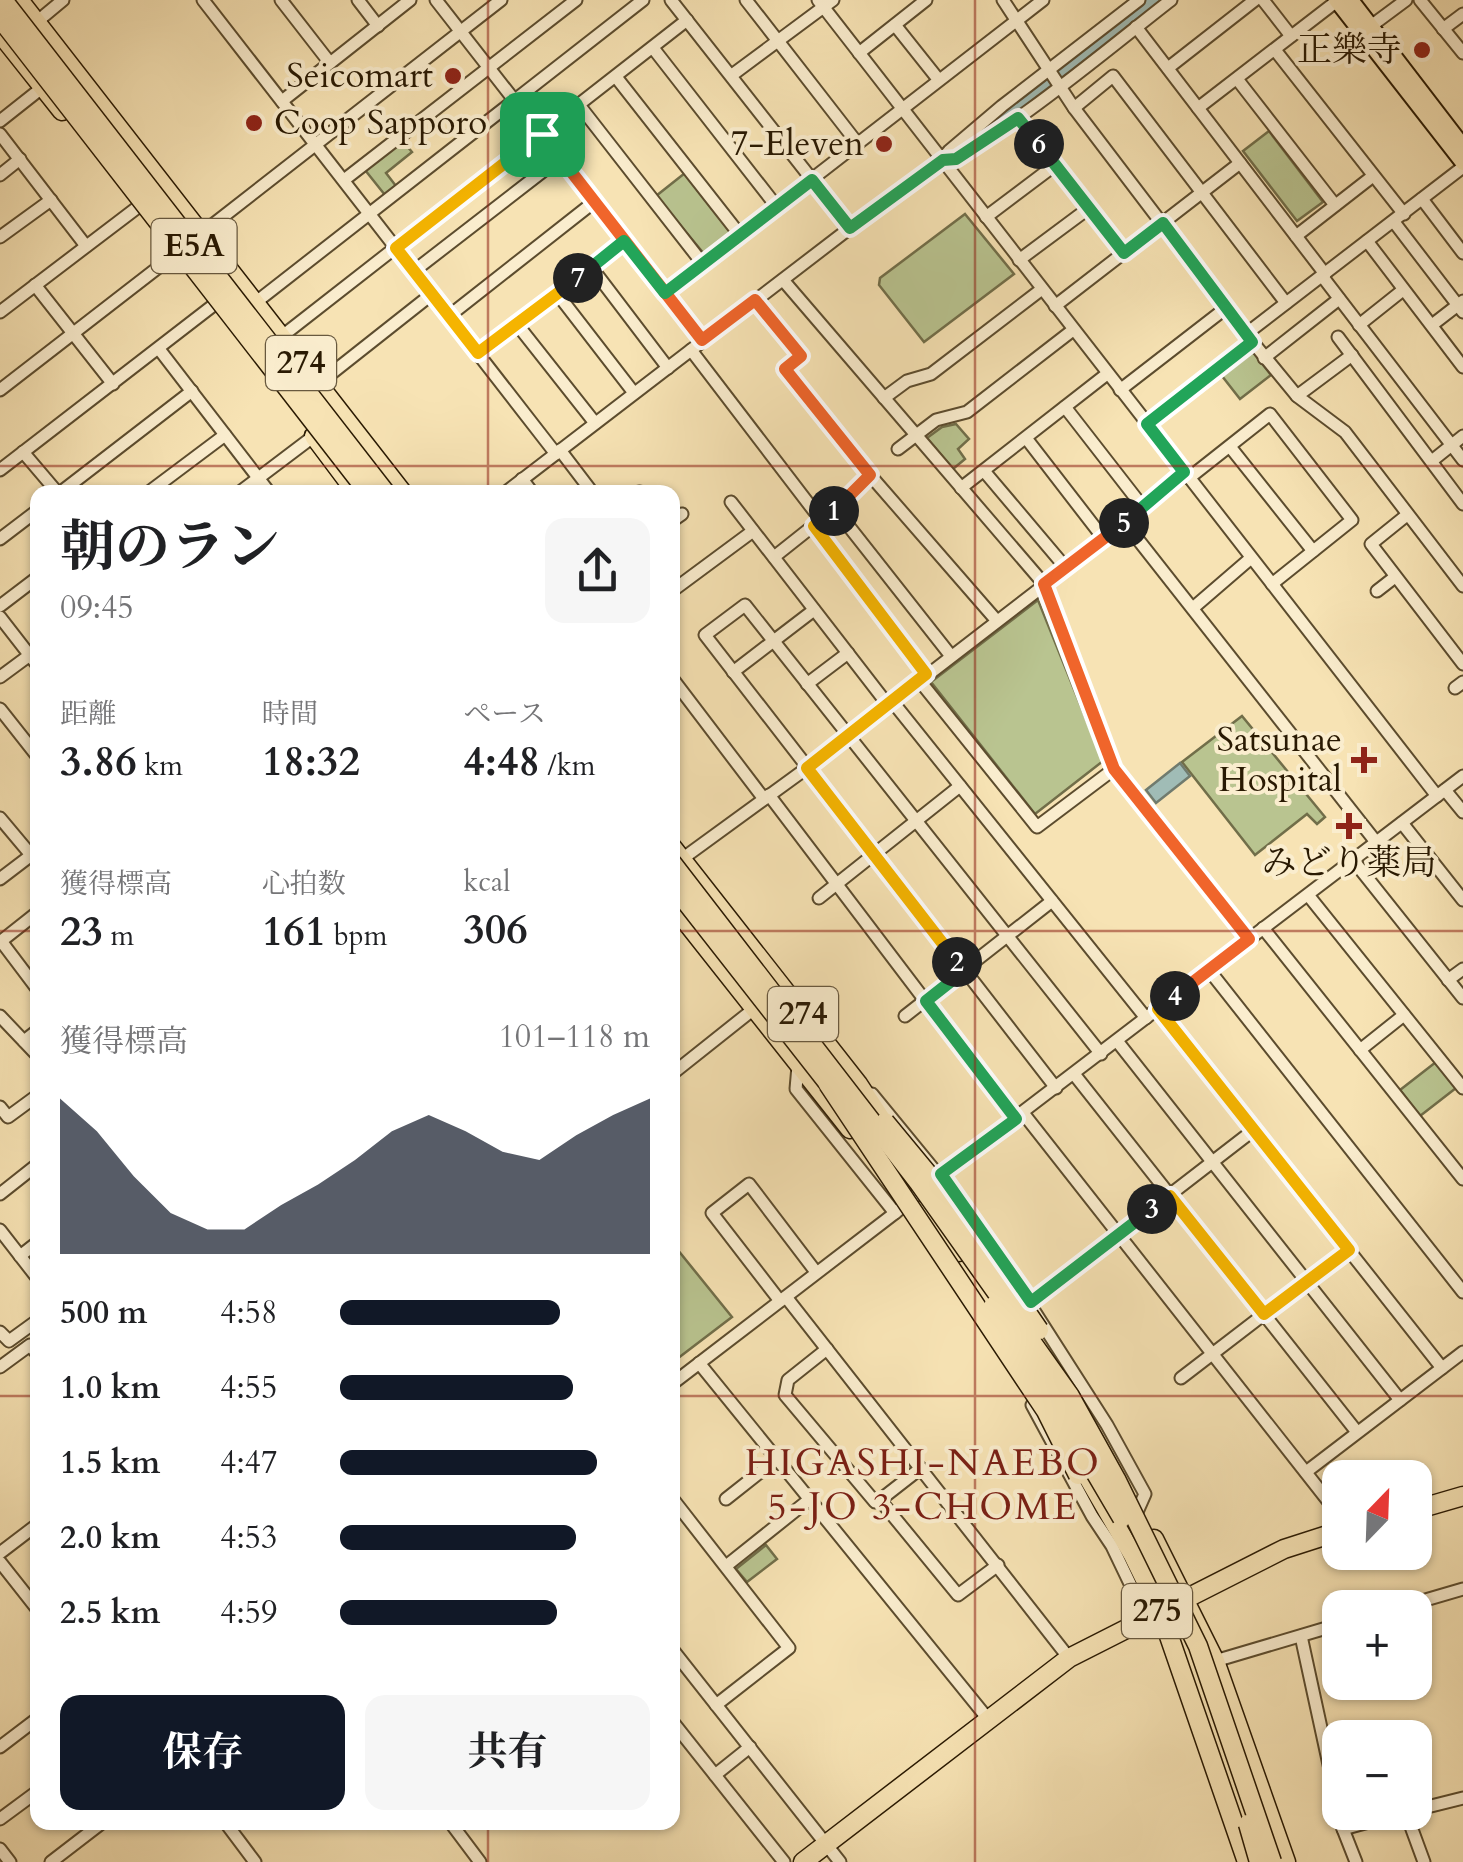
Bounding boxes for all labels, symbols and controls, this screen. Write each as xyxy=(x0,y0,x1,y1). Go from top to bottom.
place label: 正樂寺 xyxy=(1297,26,1402,74)
marker: 正樂寺 xyxy=(1411,39,1433,61)
place label: Seicomart xyxy=(286,52,433,100)
marker: Seicomart xyxy=(442,65,464,87)
pin xyxy=(500,92,585,177)
place label: Coop Sapporo xyxy=(274,99,487,147)
icon: arrive xyxy=(515,107,570,162)
marker: Coop Sapporo xyxy=(243,112,265,134)
pin: 6 xyxy=(1014,119,1064,169)
place label: 7-Eleven xyxy=(731,120,864,168)
text: 6 xyxy=(1032,125,1046,163)
marker: 7-Eleven xyxy=(873,133,895,155)
road number: E5A xyxy=(152,219,236,273)
pin: 7 xyxy=(553,253,603,303)
text: 7 xyxy=(571,259,585,297)
road number: 274 xyxy=(266,336,336,390)
pin: 1 xyxy=(809,486,859,536)
text: 1 xyxy=(827,492,841,530)
pin: 5 xyxy=(1099,498,1149,548)
text: 5 xyxy=(1117,504,1131,542)
text: 朝のラン xyxy=(60,511,280,585)
button: share xyxy=(545,518,650,623)
text: 09:45 xyxy=(60,586,134,630)
text: 距離 xyxy=(60,695,116,733)
text: 時間 xyxy=(262,695,318,733)
text: ペース xyxy=(463,695,546,733)
place label: Satsunae Hospital xyxy=(1216,716,1342,804)
text: 3.86 xyxy=(60,733,137,790)
text: 18:32 xyxy=(262,733,360,790)
text: 4:48 xyxy=(463,733,540,790)
text: km xyxy=(137,747,183,785)
text: /km xyxy=(540,747,595,785)
marker: Satsunae Hospital xyxy=(1351,747,1377,773)
marker: みどり薬局 xyxy=(1338,815,1360,837)
place label: みどり薬局 xyxy=(1261,839,1437,887)
text: kcal xyxy=(463,863,510,901)
text: 獲得標高 xyxy=(60,865,172,903)
text: 心拍数 xyxy=(262,865,346,903)
text: 306 xyxy=(463,901,528,958)
text: 23 xyxy=(60,903,103,960)
text: 161 xyxy=(262,903,326,960)
text: m xyxy=(103,917,134,955)
text: bpm xyxy=(326,917,387,955)
pin: 2 xyxy=(932,937,982,987)
text: 2 xyxy=(950,943,964,981)
pin: 4 xyxy=(1150,971,1200,1021)
text: 4 xyxy=(1168,977,1182,1015)
road number: 274 xyxy=(768,987,838,1041)
text: 101–118 m xyxy=(498,1015,650,1059)
text: 獲得標高 xyxy=(60,1020,188,1064)
pin: 3 xyxy=(1127,1184,1177,1234)
text: 3 xyxy=(1145,1190,1159,1228)
text: 500 m xyxy=(60,1291,147,1335)
text: 4:58 xyxy=(220,1291,277,1335)
text: 1.0 km xyxy=(60,1366,160,1410)
text: 4:55 xyxy=(220,1366,277,1410)
district label: HIGASHI-NAEBO 5-JO 3-CHOME xyxy=(745,1437,1101,1533)
text: 1.5 km xyxy=(60,1441,160,1485)
text: 4:47 xyxy=(220,1441,277,1485)
north arrow xyxy=(1322,1460,1432,1570)
map controls xyxy=(1322,1460,1432,1830)
text: 2.0 km xyxy=(60,1516,160,1560)
text: 4:53 xyxy=(220,1516,277,1560)
road number: 275 xyxy=(1122,1584,1192,1638)
button: + xyxy=(1322,1590,1432,1700)
text: 2.5 km xyxy=(60,1591,160,1635)
text: 4:59 xyxy=(220,1591,277,1635)
button: 保存 xyxy=(60,1695,345,1810)
button: 共有 xyxy=(365,1695,650,1810)
button: − xyxy=(1322,1720,1432,1830)

